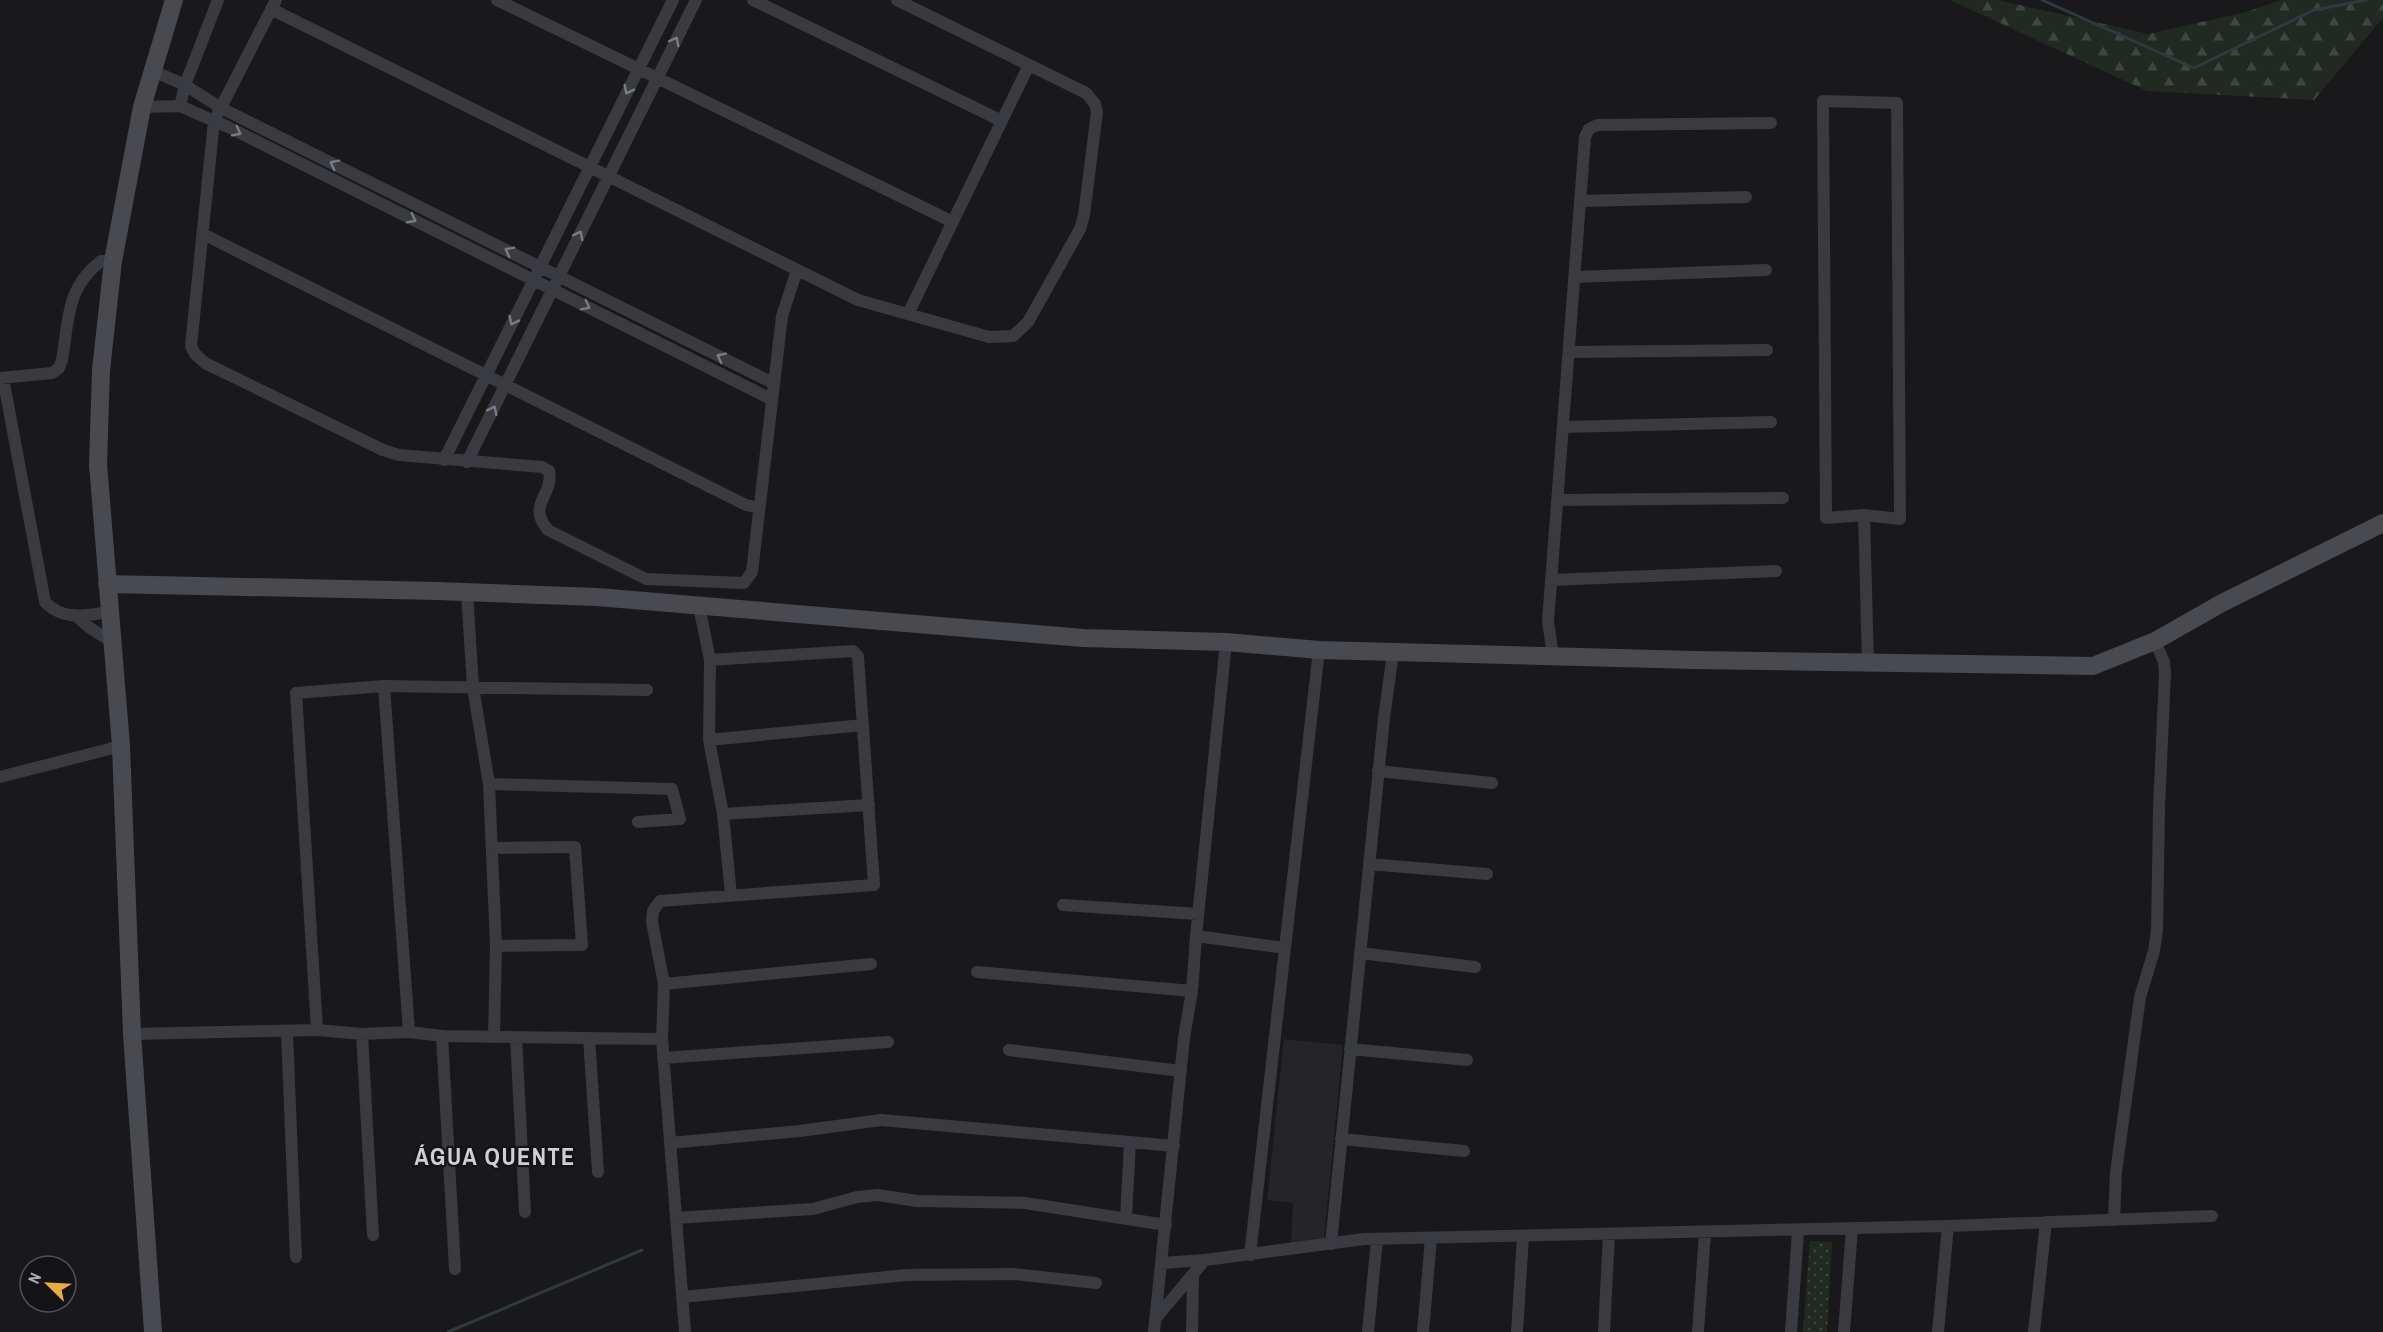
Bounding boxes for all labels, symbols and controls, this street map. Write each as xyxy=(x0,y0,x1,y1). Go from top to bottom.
one-way arrow xyxy=(668,37,680,48)
one-way arrow xyxy=(623,83,635,94)
one-way arrow xyxy=(231,124,242,136)
one-way arrow xyxy=(330,160,341,172)
one-way arrow xyxy=(406,211,417,223)
one-way arrow xyxy=(571,230,583,241)
one-way arrow xyxy=(504,247,515,259)
one-way arrow xyxy=(580,299,591,310)
one-way arrow xyxy=(509,315,520,325)
one-way arrow xyxy=(716,353,727,365)
one-way arrow xyxy=(486,405,497,416)
district label: ÁGUA QUENTE xyxy=(414,1140,576,1172)
north arrow xyxy=(18,1254,78,1314)
text: N xyxy=(22,1269,46,1287)

